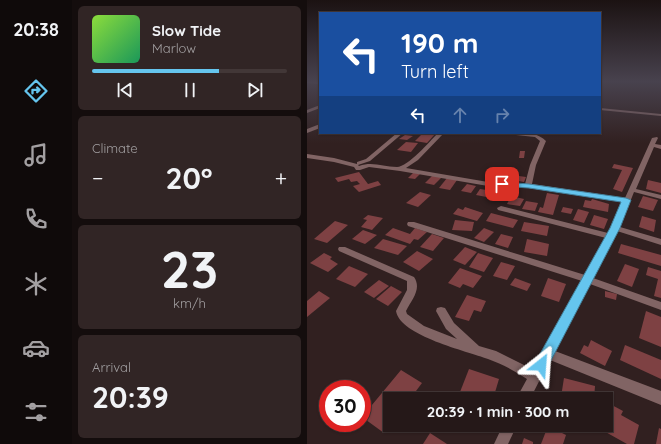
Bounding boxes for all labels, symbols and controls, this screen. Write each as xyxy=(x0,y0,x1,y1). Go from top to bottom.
text: 20:38 xyxy=(13,18,59,41)
text: Slow Tide xyxy=(152,21,221,40)
text: 190 m xyxy=(401,25,479,60)
icon: left xyxy=(335,28,387,80)
text: Marlow xyxy=(152,40,196,56)
text: Turn left xyxy=(401,60,469,83)
icon: directions xyxy=(22,77,50,105)
icon: previous xyxy=(114,79,136,101)
icon: pause xyxy=(179,79,201,101)
icon: next xyxy=(244,79,266,101)
icon: left xyxy=(407,104,429,126)
icon: ahead xyxy=(449,104,471,126)
icon: right xyxy=(491,104,513,126)
text: Climate xyxy=(92,140,138,156)
icon: music xyxy=(22,141,50,169)
text: 20° xyxy=(165,159,213,197)
text: − xyxy=(92,164,103,192)
text: + xyxy=(275,164,287,192)
pin xyxy=(485,167,519,201)
icon: arrive xyxy=(491,173,513,195)
icon: phone xyxy=(22,205,50,233)
text: 23 xyxy=(161,236,218,301)
icon: climate xyxy=(22,270,50,298)
text: km/h xyxy=(173,295,206,311)
icon: car xyxy=(22,334,50,362)
position arrow xyxy=(520,344,562,386)
text: Arrival xyxy=(92,359,131,375)
text: 20:39 xyxy=(92,378,169,416)
speed limit sign: 30 xyxy=(319,380,371,432)
icon: filters xyxy=(22,398,50,426)
text: 20:39 · 1 min · 300 m xyxy=(427,402,569,421)

